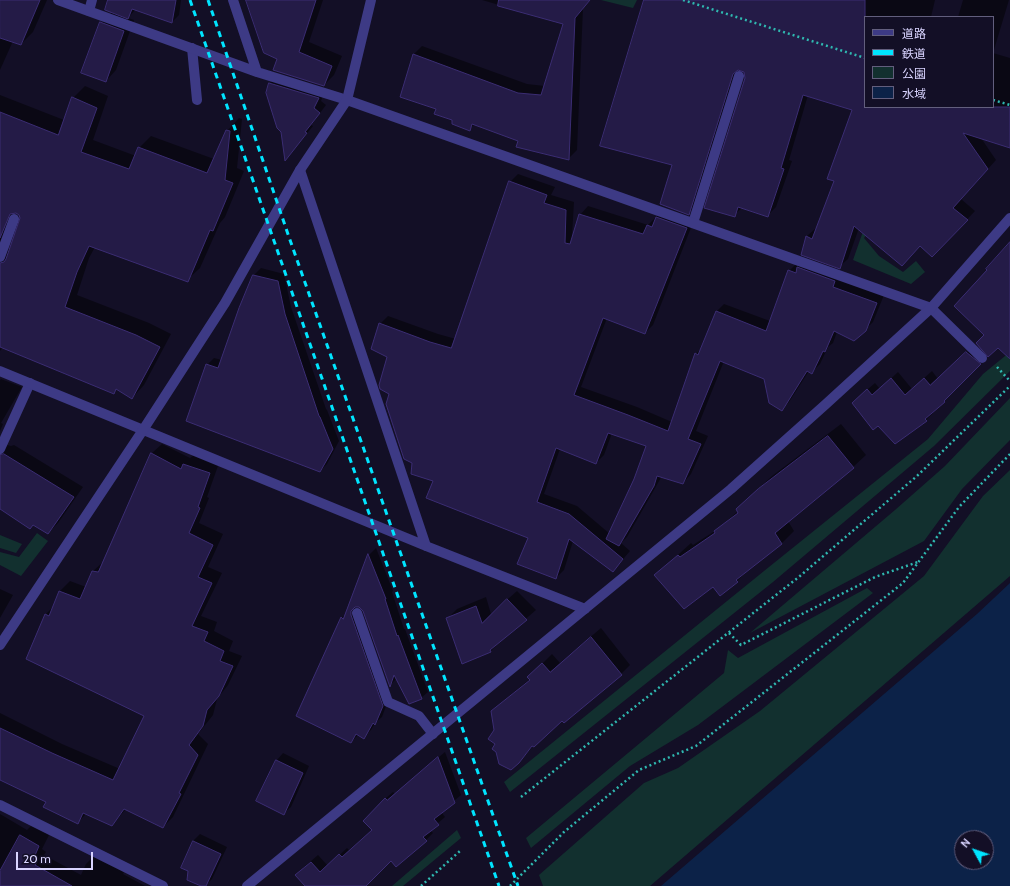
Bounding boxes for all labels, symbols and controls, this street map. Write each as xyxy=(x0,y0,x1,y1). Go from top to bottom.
legend xyxy=(864,16,994,108)
text: 道路 xyxy=(902,26,926,41)
text: 鉄道 xyxy=(902,46,926,61)
text: 公園 xyxy=(902,66,926,81)
text: 水域 xyxy=(902,86,926,101)
north arrow xyxy=(954,830,994,870)
text: N xyxy=(958,835,973,850)
scale bar xyxy=(18,844,95,870)
text: 20 m xyxy=(23,851,51,866)

